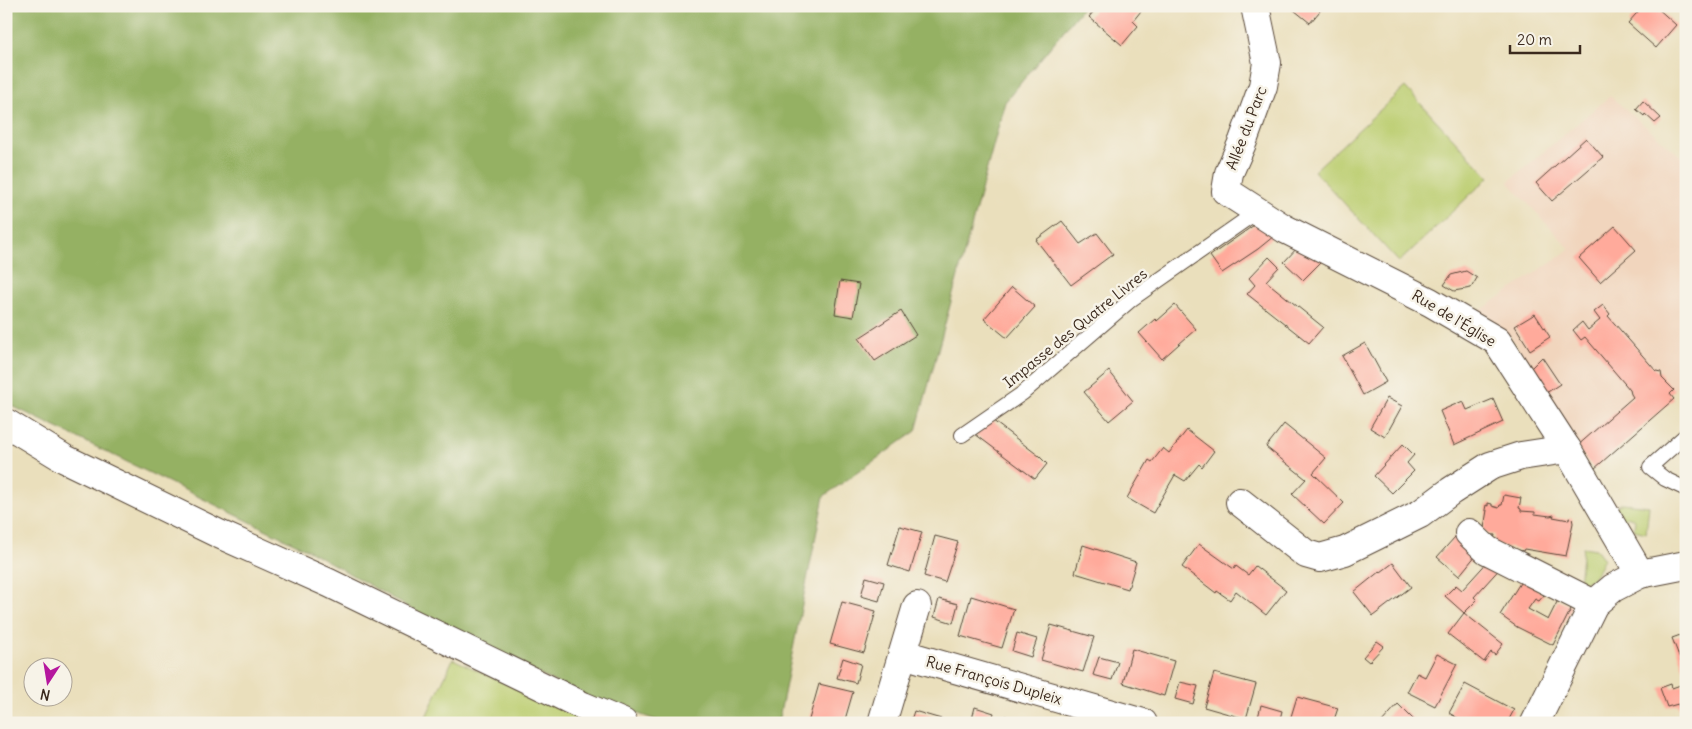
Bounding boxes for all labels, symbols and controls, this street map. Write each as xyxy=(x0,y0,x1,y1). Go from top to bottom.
scale bar xyxy=(1510,22,1580,54)
text: 20 m xyxy=(1517,30,1552,49)
street label: Allée du Parc xyxy=(1221,83,1271,173)
street label: Impasse des Quatre Livres xyxy=(999,264,1151,392)
street label: Rue de l'Église xyxy=(1408,285,1500,351)
street label: Rue François Dupleix xyxy=(924,651,1065,709)
north arrow xyxy=(22,656,72,706)
text: N xyxy=(39,685,52,705)

